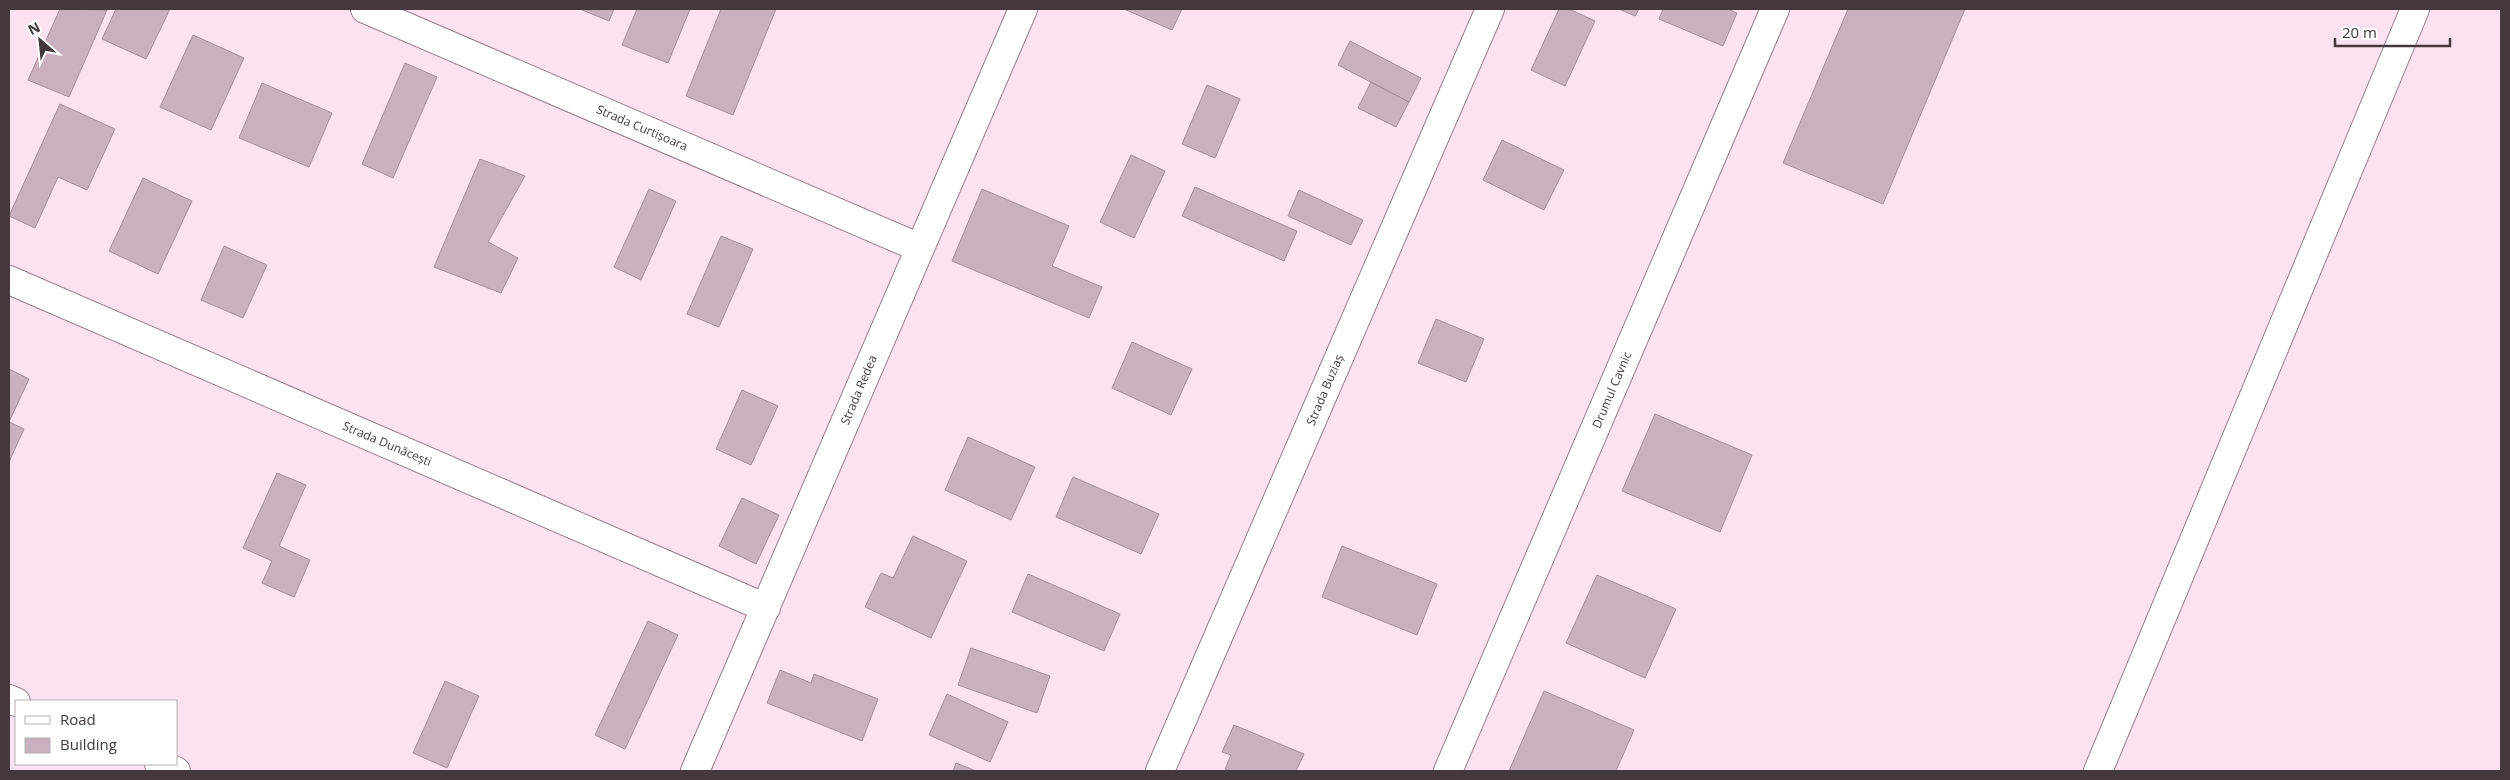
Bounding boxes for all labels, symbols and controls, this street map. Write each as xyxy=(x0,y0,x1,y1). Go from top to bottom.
north arrow xyxy=(15,15,65,65)
scale bar xyxy=(2335,15,2450,47)
text: N xyxy=(24,17,43,39)
text: 20 m xyxy=(2342,22,2377,42)
street label: Strada Curtișoara xyxy=(594,101,691,154)
street label: Drumul Cavnic xyxy=(1588,349,1635,431)
street label: Strada Buziaș xyxy=(1302,351,1347,428)
street label: Strada Redea xyxy=(836,352,881,427)
street label: Strada Dunăcești xyxy=(340,417,434,470)
legend xyxy=(15,700,178,765)
text: Road xyxy=(60,709,96,729)
text: Building xyxy=(60,734,117,754)

